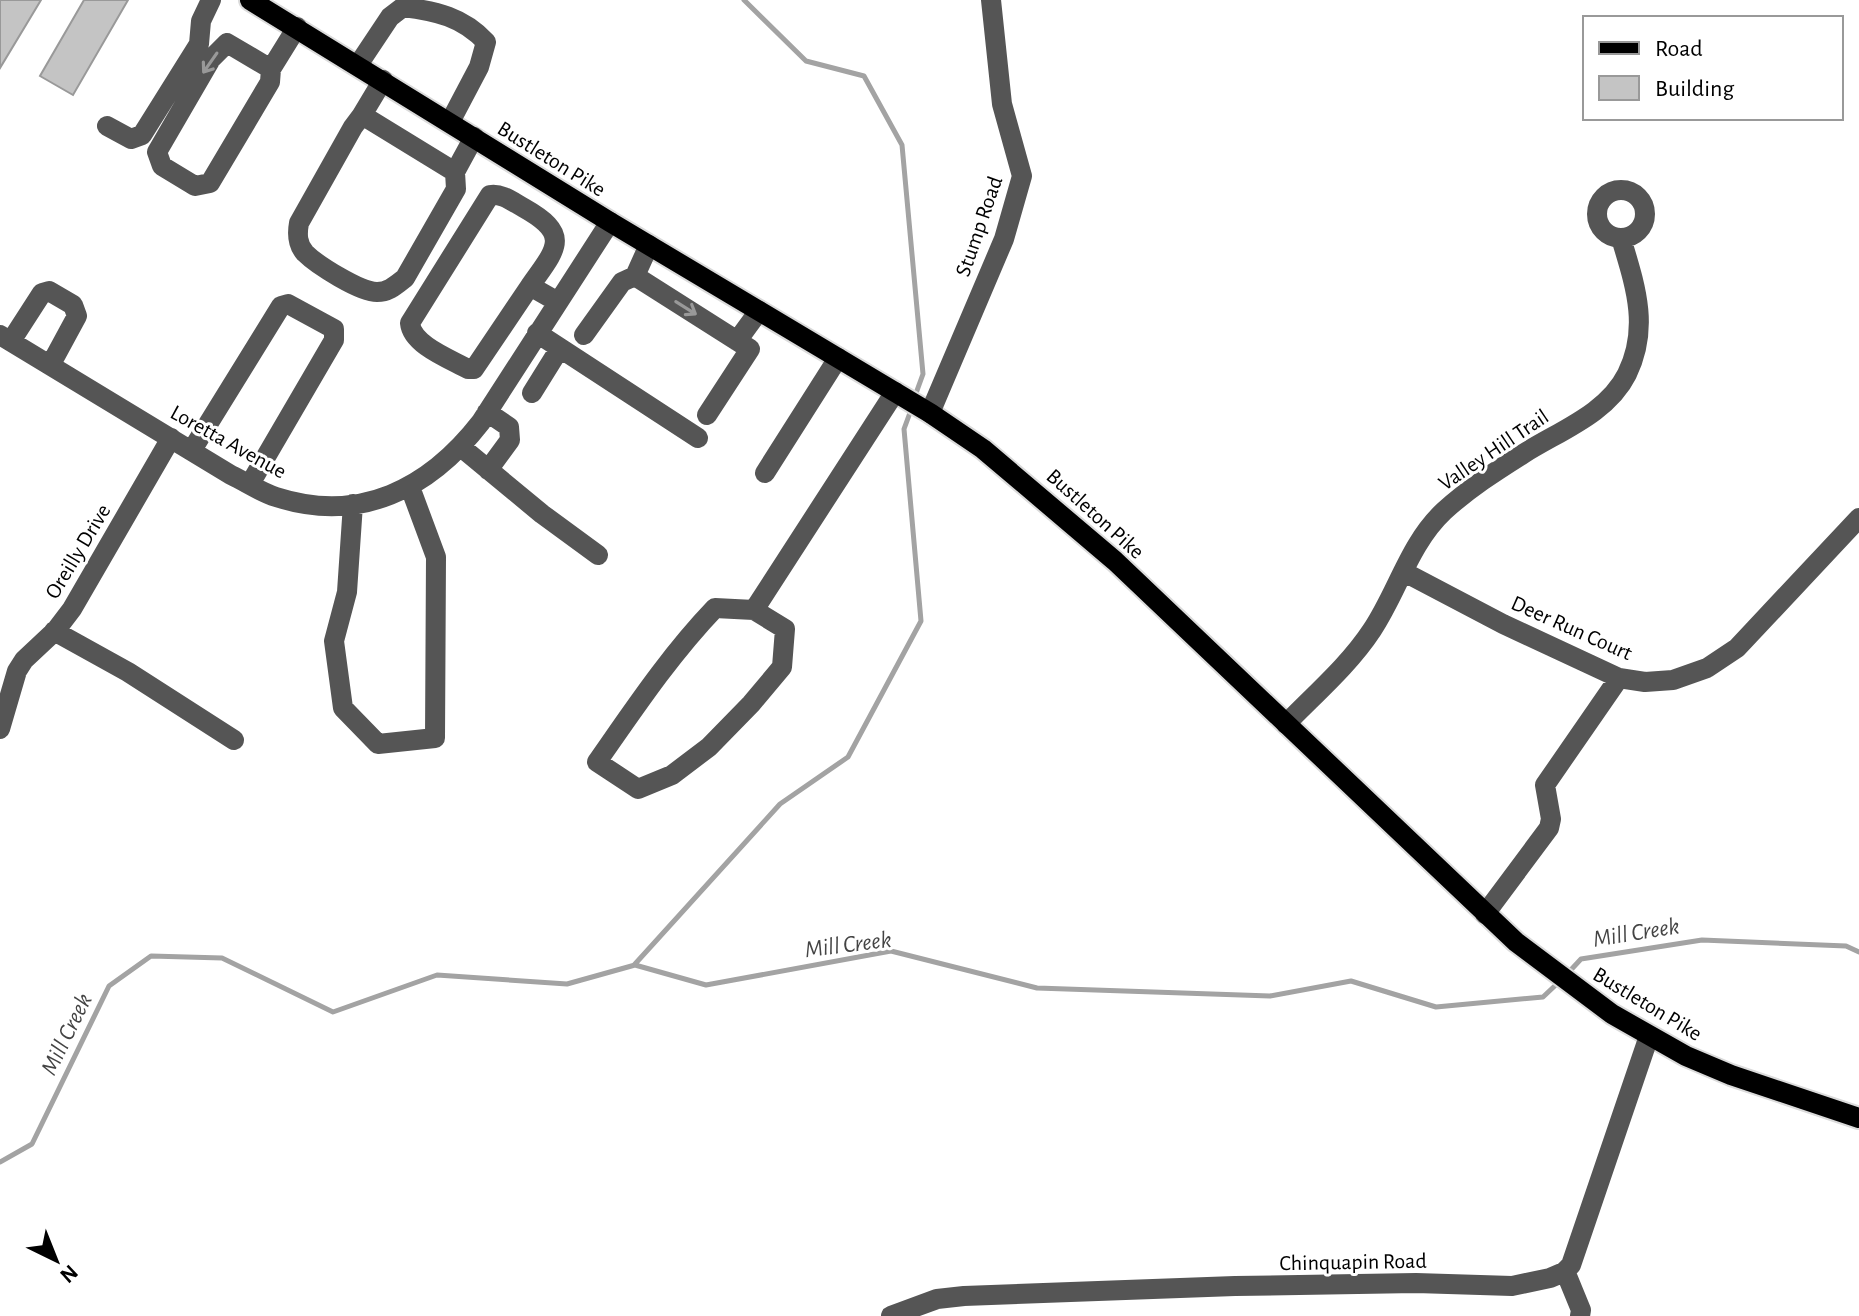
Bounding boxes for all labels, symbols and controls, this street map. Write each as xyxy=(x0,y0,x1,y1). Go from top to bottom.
legend xyxy=(1583,16,1843,120)
text: Road xyxy=(1655,37,1703,61)
one-way arrow xyxy=(202,52,218,74)
text: Building xyxy=(1655,77,1734,101)
street label: Bustleton Pike xyxy=(494,117,609,201)
street label: Stump Road xyxy=(952,173,1006,279)
one-way arrow xyxy=(675,300,697,317)
street label: Loretta Avenue xyxy=(167,401,290,483)
street label: Valley Hill Trail xyxy=(1435,405,1553,495)
street label: Bustleton Pike xyxy=(1042,465,1148,563)
street label: Oreilly Drive xyxy=(41,500,115,603)
street label: Deer Run Court xyxy=(1508,591,1635,664)
water label: Mill Creek xyxy=(1591,914,1681,952)
water label: Mill Creek xyxy=(803,928,893,962)
street label: Bustleton Pike xyxy=(1589,963,1706,1045)
water label: Mill Creek xyxy=(37,990,97,1079)
north arrow xyxy=(16,1220,96,1300)
street label: Chinquapin Road xyxy=(1279,1250,1427,1274)
text: N xyxy=(56,1261,82,1287)

